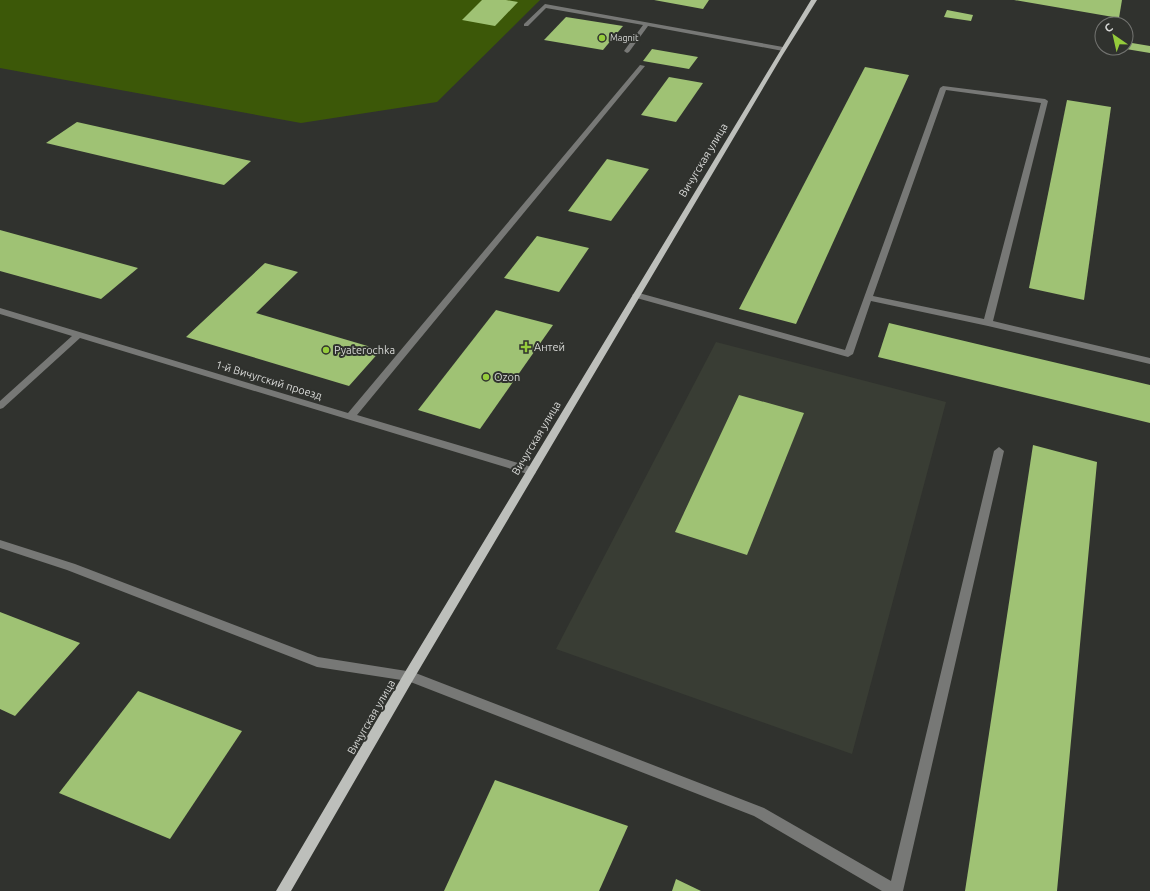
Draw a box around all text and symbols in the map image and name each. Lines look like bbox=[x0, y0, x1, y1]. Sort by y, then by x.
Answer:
north arrow bbox=[1094, 16, 1134, 56]
text: С bbox=[1102, 21, 1115, 35]
marker: Magnit bbox=[597, 33, 607, 43]
place label: Magnit bbox=[610, 33, 639, 43]
street label: Вичугская улица bbox=[676, 121, 730, 199]
place label: Антей bbox=[534, 341, 565, 353]
marker: Антей bbox=[521, 342, 531, 352]
place label: Pyaterochka bbox=[334, 344, 395, 356]
marker: Pyaterochka bbox=[321, 345, 331, 355]
street label: 1-й Вичугский проезд bbox=[214, 358, 324, 402]
place label: Ozon bbox=[494, 371, 520, 383]
marker: Ozon bbox=[481, 372, 491, 382]
street label: Вичугская улица bbox=[509, 399, 563, 477]
street label: Вичугская улица bbox=[345, 678, 397, 756]

